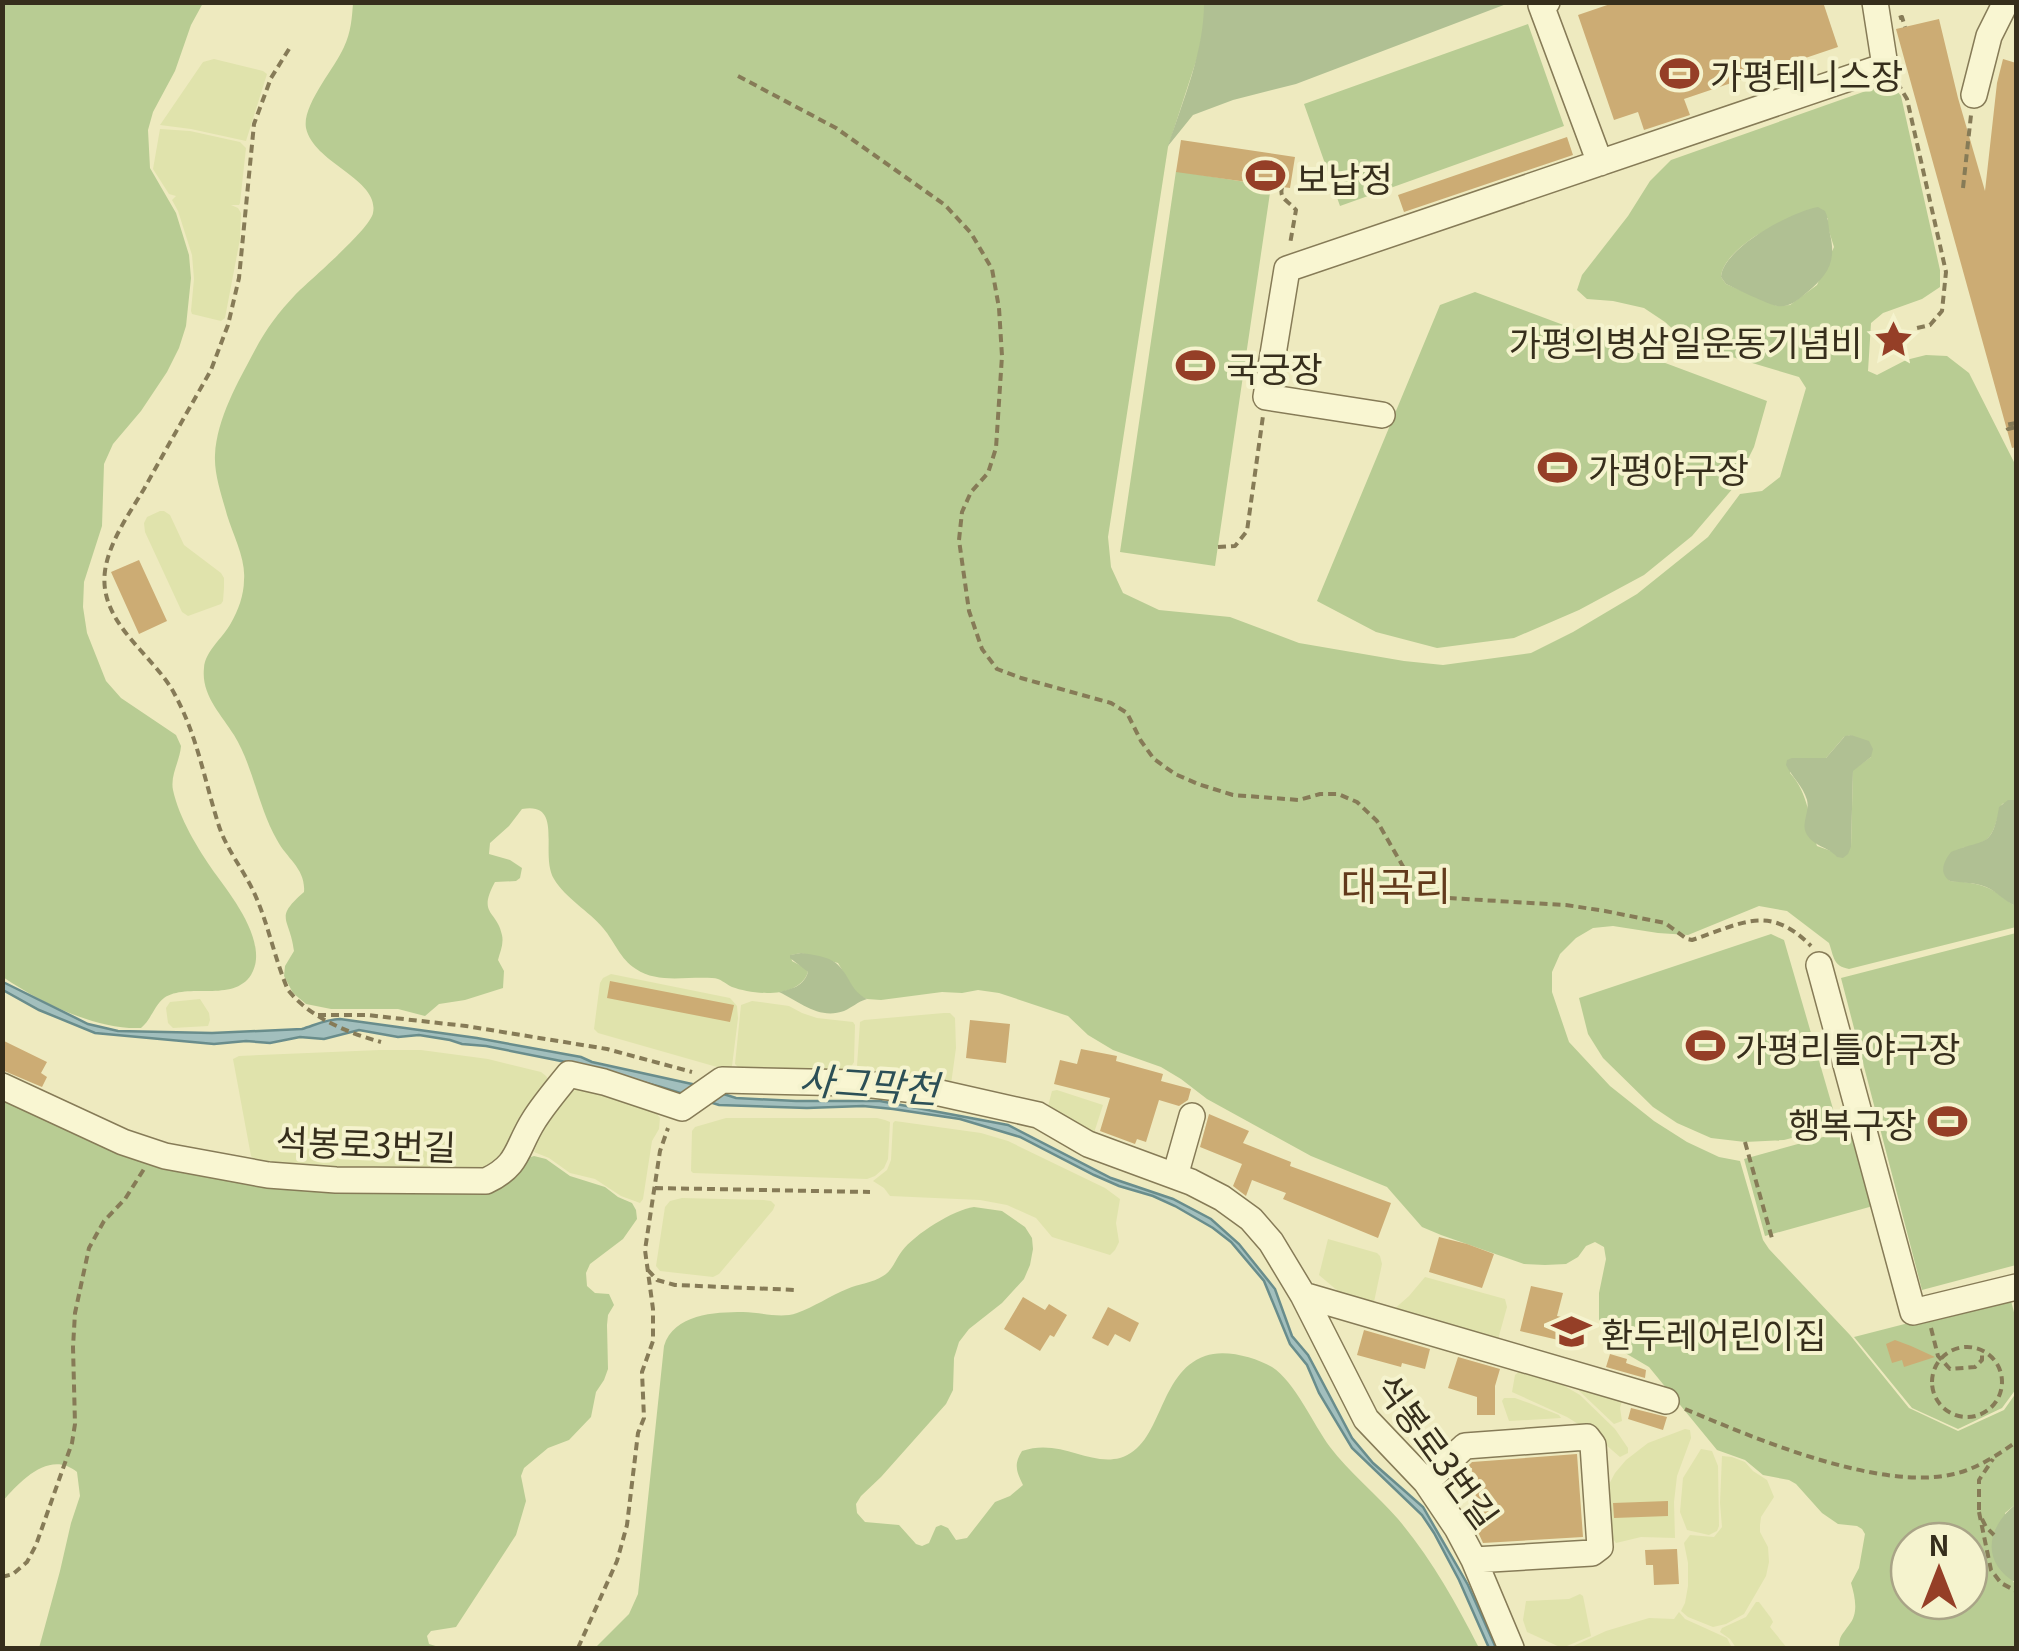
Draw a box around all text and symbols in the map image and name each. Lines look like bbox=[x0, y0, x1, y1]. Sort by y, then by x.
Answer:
place label: 가평테니스장 bbox=[1710, 48, 1903, 99]
sports icon: 가평테니스장 bbox=[1659, 52, 1701, 94]
place label: 보납정 bbox=[1296, 151, 1393, 202]
sports icon: 보납정 bbox=[1245, 155, 1287, 197]
place label: 가평의병삼일운동기념비 bbox=[1509, 315, 1863, 366]
place icon: 가평의병삼일운동기념비 bbox=[1872, 319, 1914, 361]
place label: 국궁장 bbox=[1226, 341, 1323, 392]
sports icon: 국궁장 bbox=[1175, 345, 1217, 387]
place label: 가평야구장 bbox=[1588, 442, 1749, 493]
sports icon: 가평야구장 bbox=[1537, 446, 1579, 488]
district label: 대곡리 bbox=[1341, 855, 1451, 913]
place label: 가평리틀야구장 bbox=[1735, 1021, 1960, 1072]
sports icon: 가평리틀야구장 bbox=[1684, 1025, 1726, 1067]
water label: 사그막천 bbox=[797, 1050, 945, 1115]
place label: 행복구장 bbox=[1788, 1097, 1917, 1148]
sports icon: 행복구장 bbox=[1926, 1101, 1968, 1143]
street label: 석봉로3번길 bbox=[275, 1113, 457, 1171]
place label: 환두레어린이집 bbox=[1601, 1307, 1826, 1358]
school or university icon: 환두레어린이집 bbox=[1550, 1311, 1592, 1353]
street label: 석봉로3번길 bbox=[1365, 1362, 1513, 1538]
north arrow bbox=[1889, 1521, 1989, 1621]
text: N bbox=[1929, 1524, 1949, 1564]

